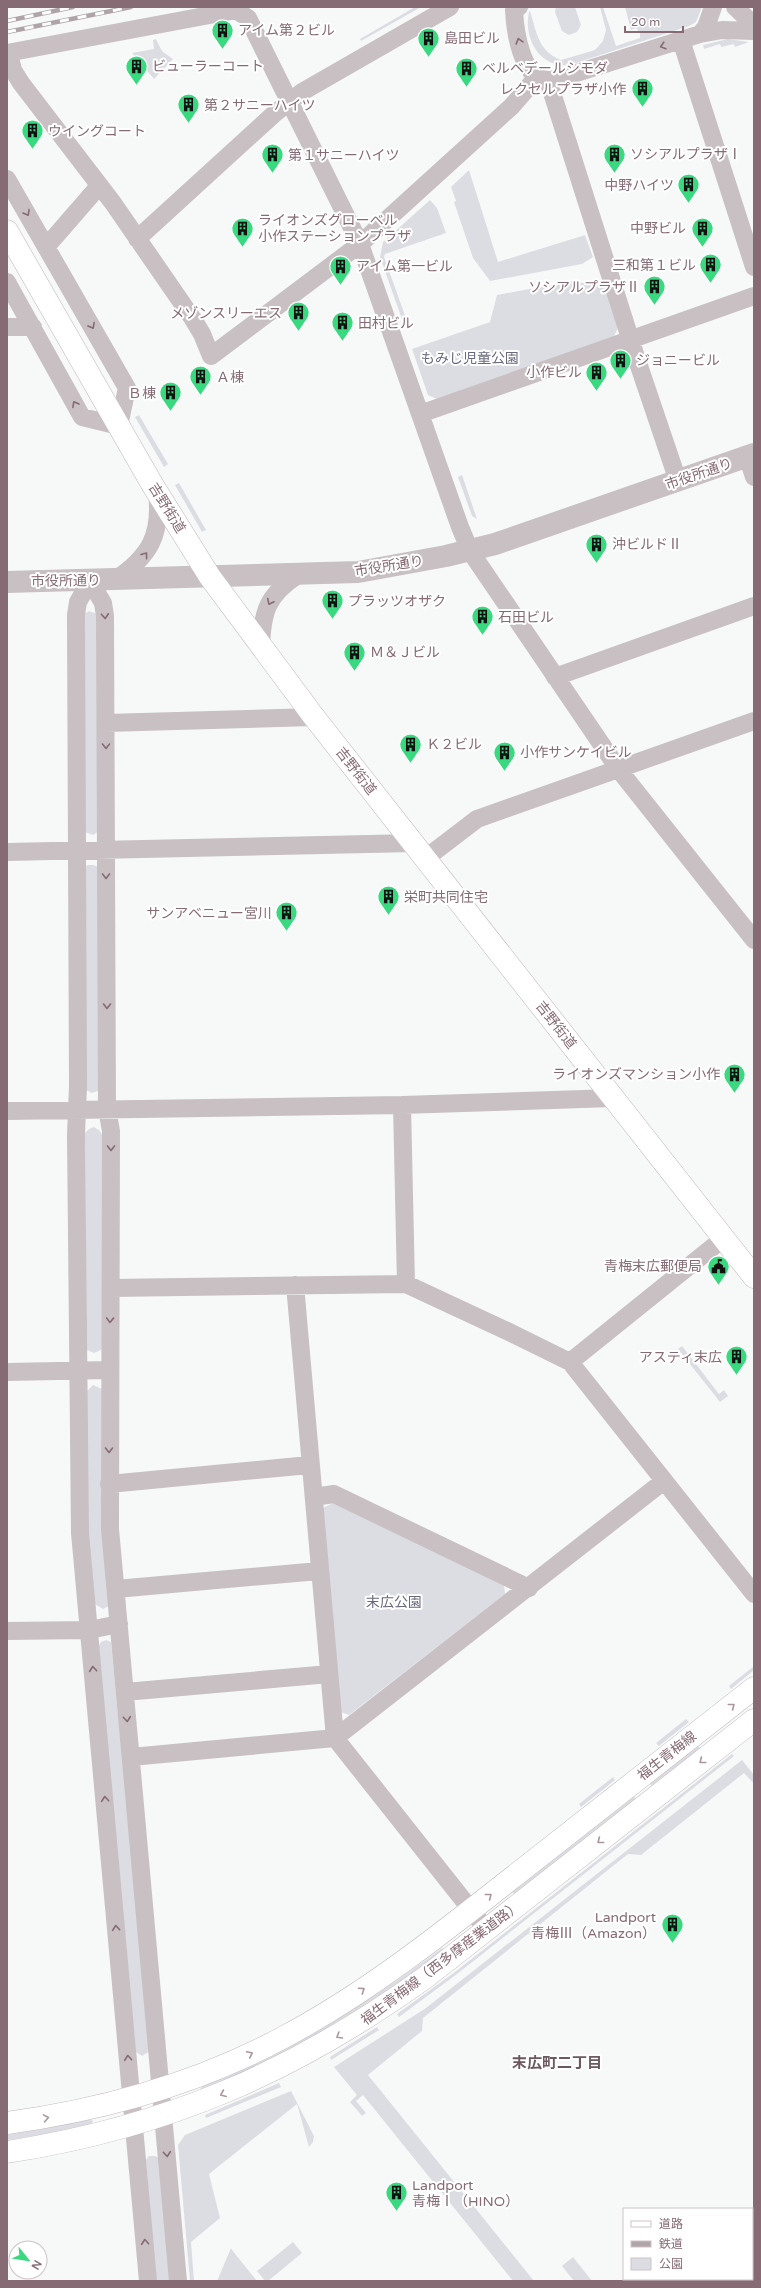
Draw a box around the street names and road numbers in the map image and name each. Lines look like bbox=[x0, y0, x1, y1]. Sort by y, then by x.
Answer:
street label: 市役所通り bbox=[663, 455, 735, 493]
street label: 吉野街道 bbox=[145, 480, 189, 536]
street label: 市役所通り bbox=[353, 552, 425, 580]
street label: 市役所通り bbox=[31, 572, 101, 590]
street label: 吉野街道 bbox=[332, 744, 380, 798]
street label: 吉野街道 bbox=[532, 998, 580, 1052]
street label: 福生青梅線 bbox=[634, 1728, 700, 1784]
street label: 福生青梅線（西多摩産業道路） bbox=[358, 1897, 524, 2029]

